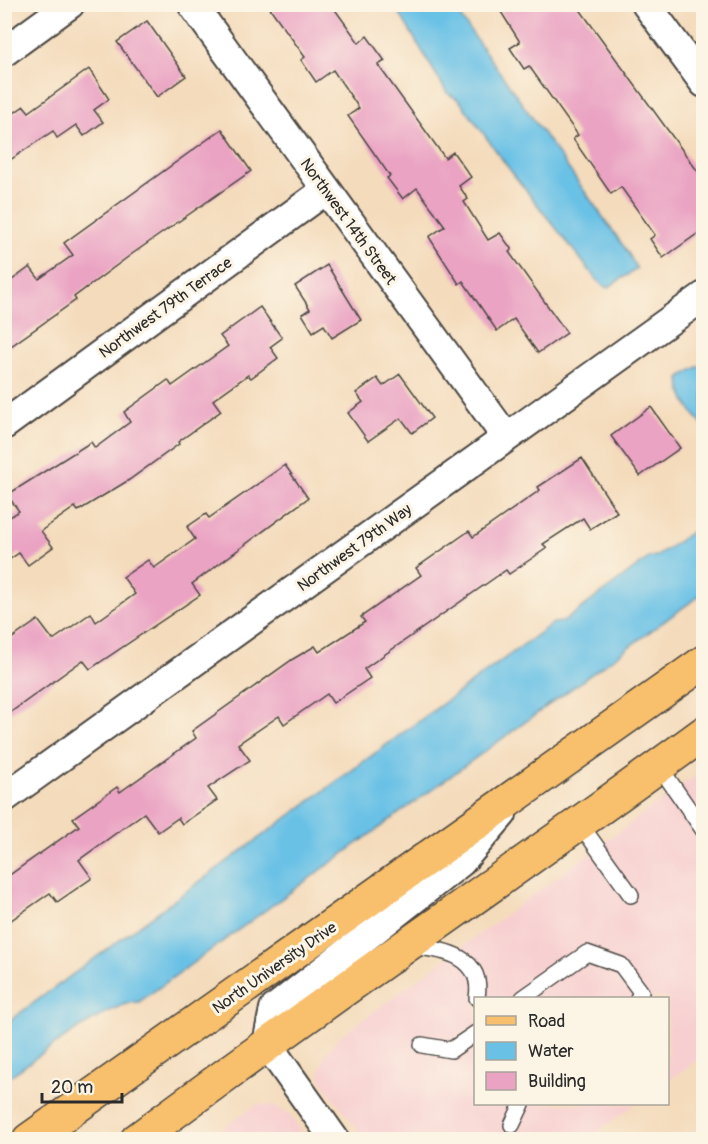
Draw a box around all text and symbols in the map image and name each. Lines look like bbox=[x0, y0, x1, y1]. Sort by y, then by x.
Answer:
street label: Northwest 14th Street bbox=[296, 155, 401, 289]
street label: Northwest 79th Terrace bbox=[95, 253, 236, 363]
street label: Northwest 79th Way bbox=[293, 499, 416, 596]
street label: North University Drive bbox=[209, 917, 341, 1018]
legend bbox=[474, 997, 669, 1105]
text: Road bbox=[528, 1010, 565, 1033]
text: Water bbox=[528, 1040, 574, 1063]
scale bar bbox=[42, 1066, 122, 1104]
text: Building bbox=[528, 1070, 586, 1093]
text: 20 m bbox=[51, 1076, 93, 1099]

